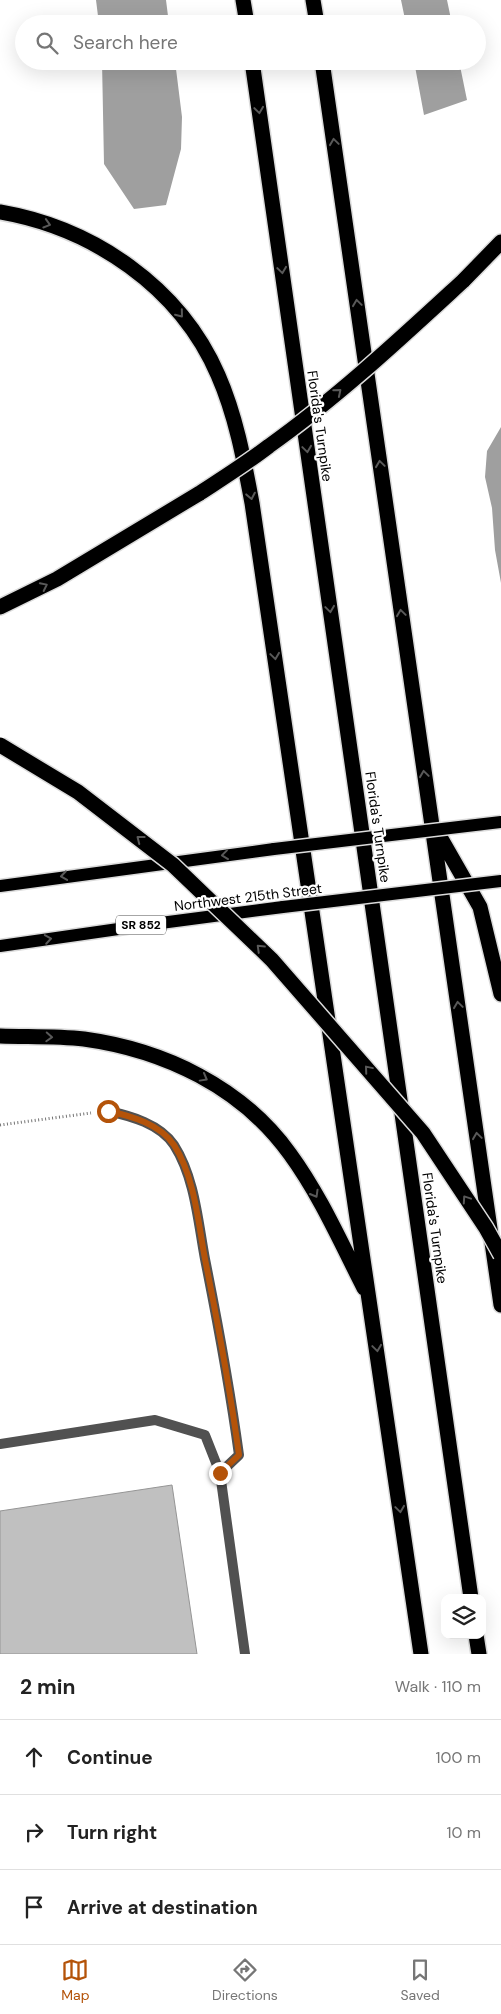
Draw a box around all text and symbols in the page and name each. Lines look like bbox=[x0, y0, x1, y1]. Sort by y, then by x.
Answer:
search box bbox=[15, 15, 486, 70]
icon: search bbox=[33, 29, 61, 57]
text: Search here bbox=[73, 30, 178, 55]
one-way arrow bbox=[253, 106, 264, 114]
one-way arrow bbox=[329, 138, 340, 146]
one-way arrow bbox=[43, 218, 51, 228]
one-way arrow bbox=[276, 266, 286, 275]
one-way arrow bbox=[352, 299, 363, 307]
one-way arrow bbox=[174, 308, 183, 317]
street label: Florida's Turnpike bbox=[303, 369, 337, 483]
one-way arrow bbox=[332, 388, 341, 397]
one-way arrow bbox=[301, 445, 312, 453]
one-way arrow bbox=[375, 460, 386, 468]
one-way arrow bbox=[245, 491, 255, 500]
one-way arrow bbox=[39, 581, 48, 592]
one-way arrow bbox=[324, 606, 335, 614]
one-way arrow bbox=[397, 609, 407, 617]
one-way arrow bbox=[269, 652, 279, 661]
street label: Florida's Turnpike bbox=[361, 770, 395, 884]
one-way arrow bbox=[420, 770, 430, 778]
one-way arrow bbox=[137, 837, 146, 845]
one-way arrow bbox=[221, 849, 229, 860]
one-way arrow bbox=[60, 871, 69, 881]
street label: Northwest 215th Street bbox=[173, 879, 323, 915]
road number: SR 852 bbox=[116, 916, 166, 934]
one-way arrow bbox=[44, 934, 53, 944]
one-way arrow bbox=[257, 945, 266, 954]
one-way arrow bbox=[453, 1001, 464, 1009]
one-way arrow bbox=[45, 1032, 53, 1042]
one-way arrow bbox=[365, 1066, 374, 1075]
one-way arrow bbox=[199, 1072, 208, 1082]
route start bbox=[97, 1100, 120, 1123]
one-way arrow bbox=[472, 1131, 482, 1140]
street label: Florida's Turnpike bbox=[418, 1171, 452, 1285]
one-way arrow bbox=[309, 1188, 319, 1197]
one-way arrow bbox=[463, 1195, 473, 1204]
one-way arrow bbox=[371, 1345, 382, 1353]
route end bbox=[209, 1462, 232, 1485]
one-way arrow bbox=[395, 1505, 405, 1513]
map controls bbox=[441, 1594, 486, 1639]
button: layers bbox=[441, 1594, 486, 1639]
text: 2 min bbox=[20, 1673, 76, 1701]
text: Walk · 110 m bbox=[395, 1676, 481, 1697]
icon: ahead bbox=[20, 1743, 48, 1771]
text: Continue bbox=[67, 1745, 153, 1770]
text: 100 m bbox=[436, 1747, 481, 1768]
icon: right bbox=[20, 1818, 48, 1846]
text: Turn right bbox=[67, 1820, 157, 1845]
text: 10 m bbox=[447, 1822, 481, 1843]
icon: arrive bbox=[20, 1893, 48, 1921]
text: Arrive at destination bbox=[67, 1895, 258, 1920]
tab: Map bbox=[61, 1956, 89, 2004]
tab: Directions bbox=[212, 1956, 278, 2004]
tab: Saved bbox=[400, 1956, 440, 2004]

